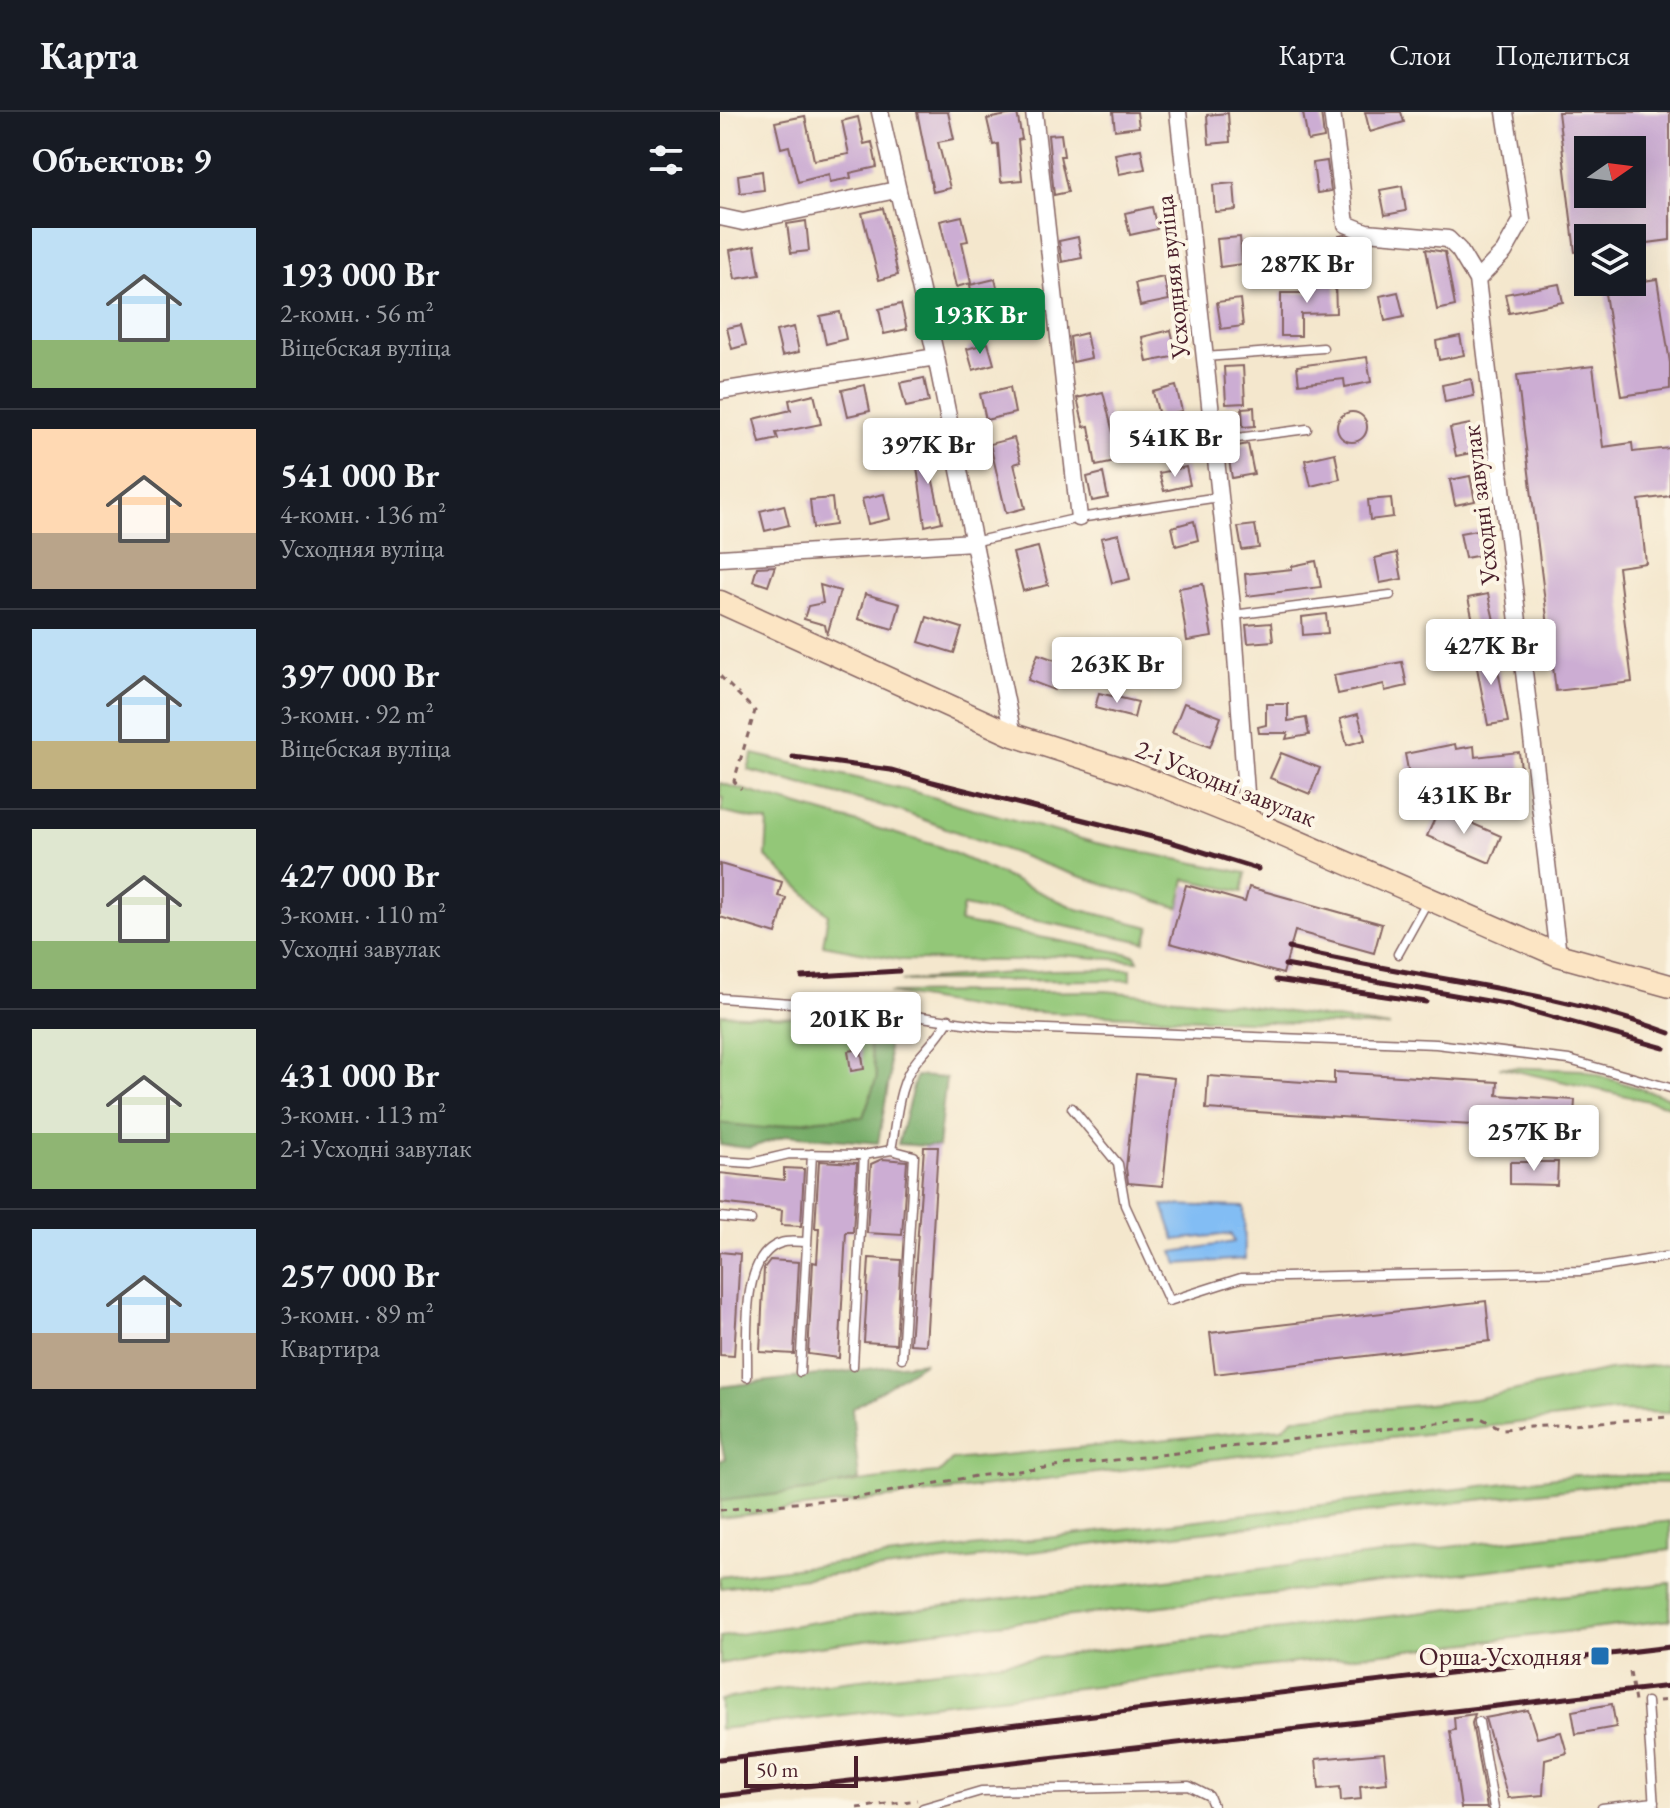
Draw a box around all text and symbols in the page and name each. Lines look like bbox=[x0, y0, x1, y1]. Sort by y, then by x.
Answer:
text: Карта bbox=[40, 31, 138, 80]
text: Карта bbox=[1278, 37, 1345, 73]
text: Слои bbox=[1389, 37, 1451, 73]
text: Поделиться bbox=[1495, 37, 1630, 73]
north arrow bbox=[1574, 136, 1646, 208]
map controls bbox=[1574, 136, 1646, 296]
text: Объектов: 9 bbox=[32, 138, 211, 182]
icon: filters bbox=[644, 138, 688, 182]
street label: Усходняя вуліца bbox=[1146, 193, 1198, 362]
button: layers bbox=[1574, 224, 1646, 296]
pin: 287K Br bbox=[1233, 237, 1381, 305]
text: 287K Br bbox=[1260, 246, 1354, 280]
text: 193 000 Br bbox=[280, 252, 439, 296]
icon: home bbox=[96, 260, 192, 356]
pin: 193K Br bbox=[906, 288, 1054, 356]
text: 2-комн. · 56 m² bbox=[280, 296, 434, 330]
text: 193K Br bbox=[933, 297, 1027, 331]
text: Віцебская вуліца bbox=[280, 330, 451, 364]
pin: 541K Br bbox=[1101, 411, 1249, 479]
pin: 397K Br bbox=[854, 418, 1002, 486]
text: 541K Br bbox=[1128, 420, 1222, 454]
street label: Усходні завулак bbox=[1453, 423, 1507, 588]
text: 397K Br bbox=[881, 427, 975, 461]
text: 541 000 Br bbox=[280, 453, 439, 497]
icon: home bbox=[96, 461, 192, 557]
text: 4-комн. · 136 m² bbox=[280, 497, 446, 531]
text: Усходняя вуліца bbox=[280, 531, 444, 565]
pin: 427K Br bbox=[1417, 619, 1565, 687]
text: 427K Br bbox=[1444, 628, 1538, 662]
pin: 263K Br bbox=[1043, 637, 1191, 705]
text: 263K Br bbox=[1070, 646, 1164, 680]
text: 397 000 Br bbox=[280, 653, 439, 697]
icon: home bbox=[96, 661, 192, 757]
text: 3-комн. · 92 m² bbox=[280, 697, 434, 731]
text: Віцебская вуліца bbox=[280, 731, 451, 765]
street label: 2-і Усходні завулак bbox=[1131, 731, 1322, 835]
pin: 431K Br bbox=[1390, 768, 1538, 836]
text: 431K Br bbox=[1417, 777, 1511, 811]
text: 427 000 Br bbox=[280, 853, 439, 897]
icon: home bbox=[96, 861, 192, 957]
text: 3-комн. · 110 m² bbox=[280, 897, 446, 931]
text: Усходні завулак bbox=[280, 931, 441, 965]
pin: 201K Br bbox=[782, 992, 930, 1060]
text: 201K Br bbox=[809, 1001, 903, 1035]
text: 431 000 Br bbox=[280, 1053, 439, 1097]
icon: home bbox=[96, 1061, 192, 1157]
text: 3-комн. · 113 m² bbox=[280, 1097, 446, 1131]
pin: 257K Br bbox=[1460, 1105, 1608, 1173]
text: 257K Br bbox=[1487, 1114, 1581, 1148]
text: 2-і Усходні завулак bbox=[280, 1131, 472, 1165]
text: 257 000 Br bbox=[280, 1253, 439, 1297]
icon: home bbox=[96, 1261, 192, 1357]
text: 3-комн. · 89 m² bbox=[280, 1297, 434, 1331]
text: Квартира bbox=[280, 1331, 380, 1365]
place label: Орша-Усходняя bbox=[1419, 1639, 1582, 1673]
marker: Орша-Усходняя bbox=[1589, 1645, 1611, 1667]
scale bar bbox=[744, 1752, 858, 1788]
text: 50 m bbox=[756, 1755, 799, 1784]

